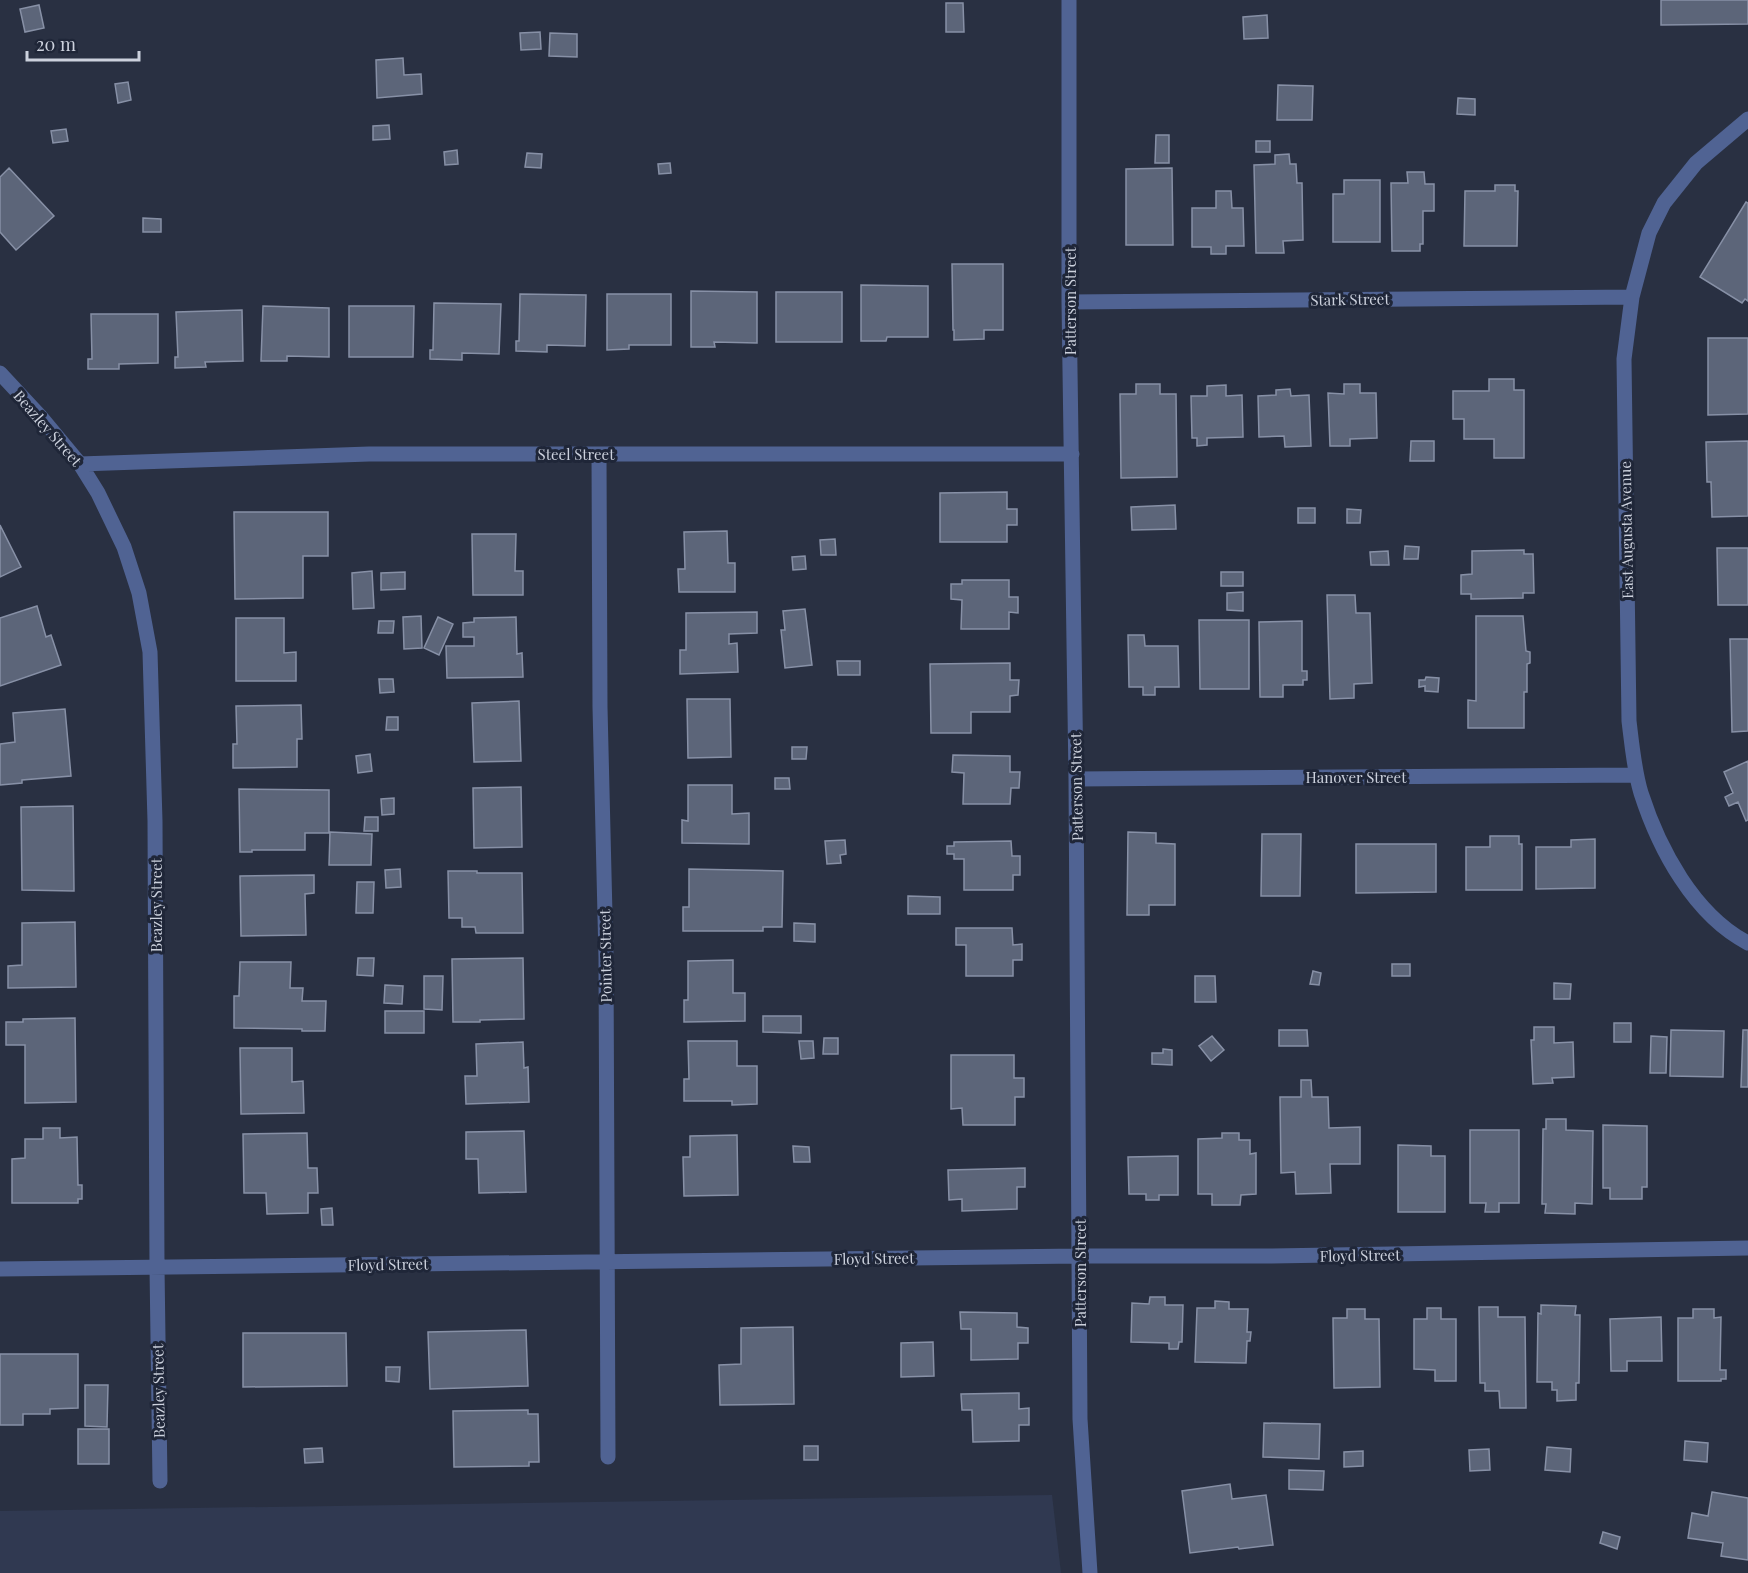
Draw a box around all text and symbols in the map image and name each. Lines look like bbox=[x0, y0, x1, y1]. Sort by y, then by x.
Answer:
scale bar bbox=[27, 24, 140, 62]
text: 20 m bbox=[36, 32, 76, 56]
street label: Patterson Street bbox=[1060, 246, 1080, 355]
street label: Stark Street bbox=[1310, 288, 1391, 310]
street label: Beazley Street bbox=[10, 386, 87, 471]
street label: Steel Street bbox=[538, 444, 615, 464]
street label: East Augusta Avenue bbox=[1615, 461, 1637, 599]
street label: Patterson Street bbox=[1065, 732, 1087, 841]
street label: Hanover Street bbox=[1306, 767, 1407, 787]
street label: Beazley Street bbox=[146, 857, 166, 952]
street label: Pointer Street bbox=[594, 908, 616, 1003]
street label: Patterson Street bbox=[1070, 1218, 1090, 1327]
street label: Floyd Street bbox=[1319, 1244, 1401, 1266]
street label: Floyd Street bbox=[833, 1247, 915, 1269]
street label: Floyd Street bbox=[347, 1253, 429, 1275]
street label: Beazley Street bbox=[147, 1343, 169, 1438]

